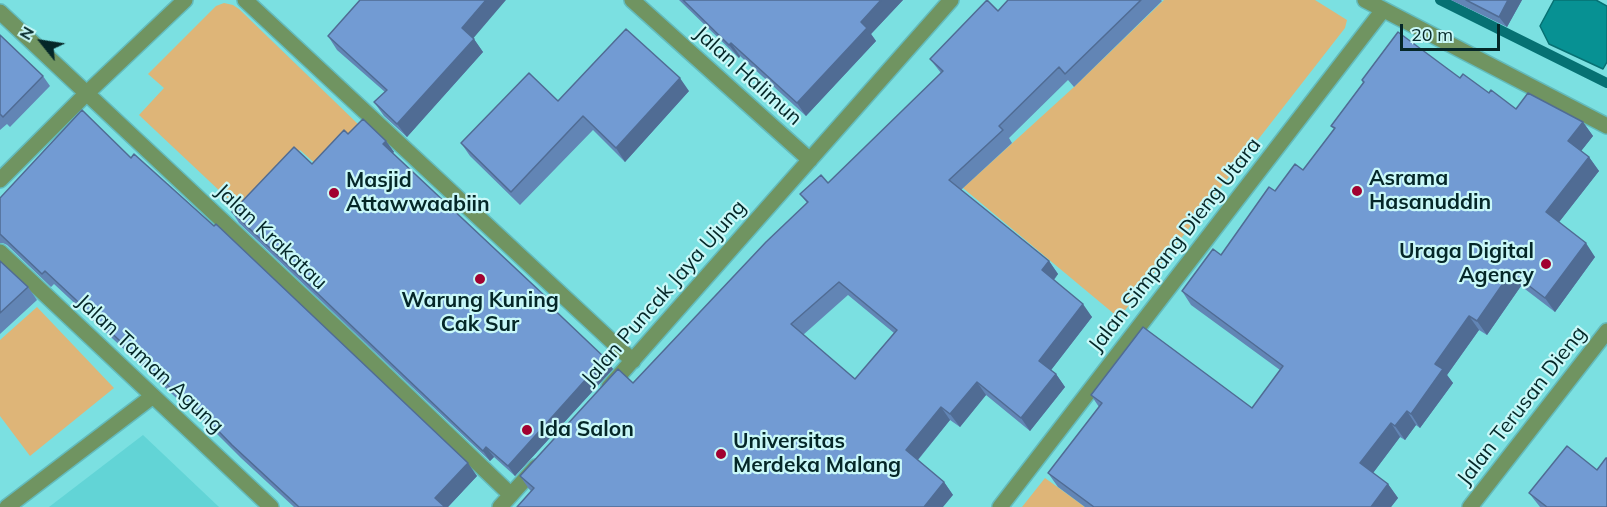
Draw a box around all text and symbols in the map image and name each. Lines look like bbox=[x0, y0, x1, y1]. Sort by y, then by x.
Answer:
north arrow bbox=[12, 12, 72, 72]
scale bar bbox=[1403, 12, 1504, 50]
street label: Jalan Halimun bbox=[689, 21, 807, 131]
text: N bbox=[15, 23, 38, 43]
text: 20 m bbox=[1411, 23, 1453, 46]
street label: Jalan Simpang Dieng Utara bbox=[1083, 133, 1267, 357]
place label: Asrama Hasanuddin bbox=[1369, 166, 1491, 216]
place label: Masjid Attawwaabiin bbox=[346, 168, 490, 218]
street label: Jalan Krakatau bbox=[210, 179, 332, 295]
marker: Asrama Hasanuddin bbox=[1350, 184, 1364, 198]
marker: Masjid Attawwaabiin bbox=[327, 186, 341, 200]
street label: Jalan Puncak Jaya Ujung bbox=[576, 195, 752, 391]
place label: Uraga Digital Agency bbox=[1399, 239, 1534, 289]
marker: Uraga Digital Agency bbox=[1539, 257, 1553, 271]
marker: Warung Kuning Cak Sur bbox=[473, 272, 487, 286]
place label: Warung Kuning Cak Sur bbox=[401, 288, 559, 338]
street label: Jalan Taman Agung bbox=[71, 289, 229, 439]
street label: Jalan Terusan Dieng bbox=[1452, 321, 1592, 491]
place label: Ida Salon bbox=[539, 417, 634, 443]
marker: Ida Salon bbox=[520, 423, 534, 437]
place label: Universitas Merdeka Malang bbox=[733, 429, 901, 479]
marker: Universitas Merdeka Malang bbox=[714, 447, 728, 461]

